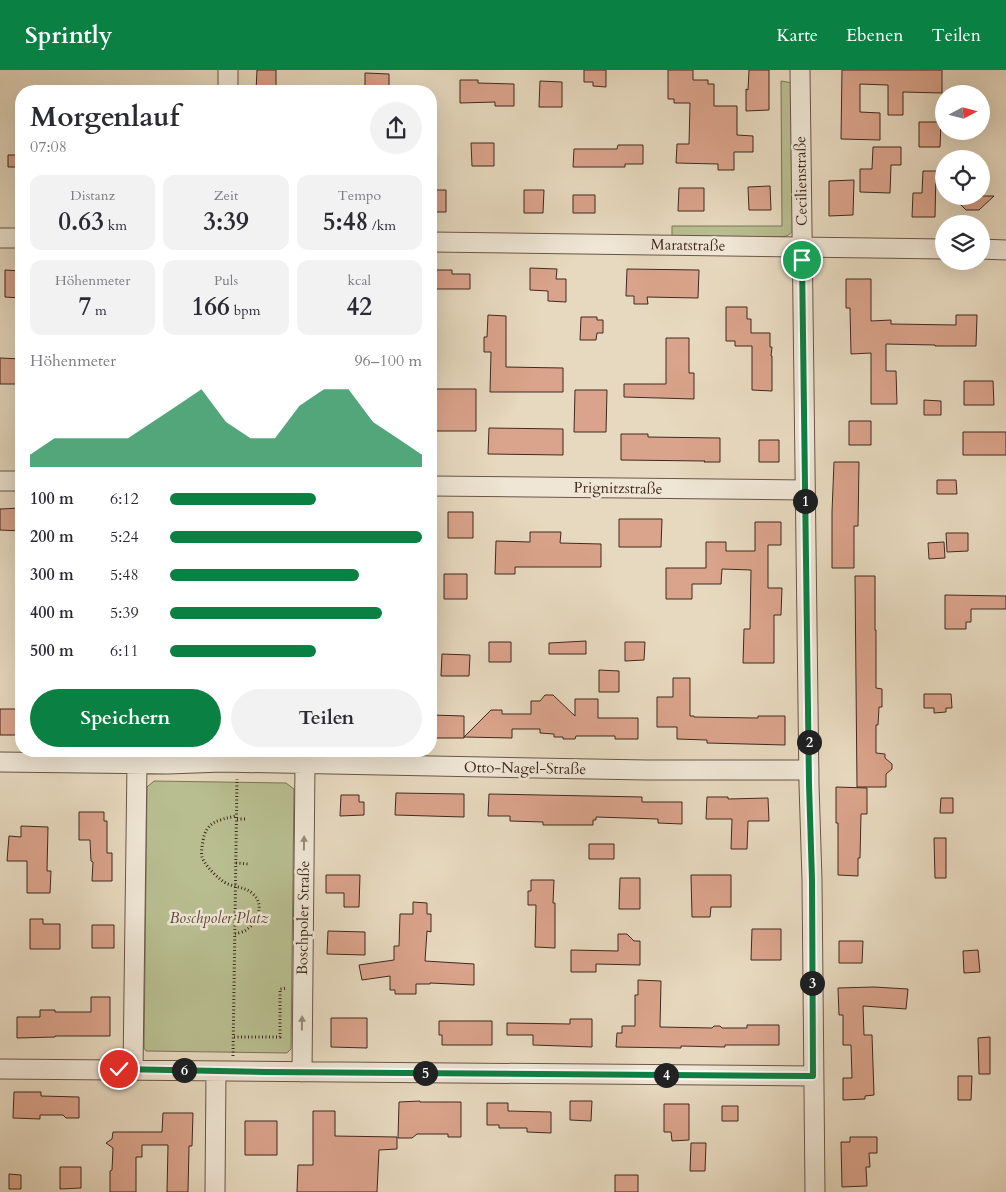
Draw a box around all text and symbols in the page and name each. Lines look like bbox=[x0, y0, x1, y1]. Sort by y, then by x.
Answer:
text: Sprintly bbox=[25, 19, 112, 52]
text: Karte bbox=[776, 23, 818, 48]
text: Ebenen bbox=[846, 23, 904, 48]
text: Teilen bbox=[932, 23, 981, 48]
north arrow bbox=[935, 85, 990, 140]
map controls bbox=[935, 85, 990, 270]
text: Morgenlauf bbox=[30, 98, 179, 136]
button: share bbox=[370, 102, 422, 154]
text: 07:08 bbox=[30, 136, 67, 158]
street label: Cecilienstraße bbox=[790, 136, 812, 226]
button: locate bbox=[935, 150, 990, 205]
text: Distanz bbox=[70, 186, 115, 205]
text: Zeit bbox=[214, 186, 238, 205]
text: Tempo bbox=[338, 186, 381, 205]
text: 0.63 bbox=[58, 205, 104, 239]
text: 3:39 bbox=[203, 205, 249, 239]
text: 5:48 bbox=[323, 205, 368, 239]
button: layers bbox=[935, 215, 990, 270]
text: km bbox=[104, 216, 127, 235]
text: /km bbox=[368, 216, 396, 235]
street label: Maratstraße bbox=[650, 234, 726, 256]
pin bbox=[781, 239, 823, 281]
icon: arrive bbox=[788, 246, 816, 274]
text: Höhenmeter bbox=[55, 271, 130, 290]
text: Puls bbox=[214, 271, 238, 290]
text: kcal bbox=[348, 271, 371, 290]
text: 7 bbox=[78, 290, 91, 324]
text: 166 bbox=[191, 290, 230, 324]
text: 42 bbox=[347, 290, 372, 324]
text: m bbox=[91, 301, 107, 320]
text: bpm bbox=[230, 301, 260, 320]
text: Höhenmeter bbox=[30, 350, 116, 372]
text: 96–100 m bbox=[354, 350, 422, 372]
street label: Prignitzstraße bbox=[574, 477, 663, 499]
text: 100 m bbox=[30, 488, 74, 510]
text: 6:12 bbox=[110, 488, 139, 510]
pin: 1 bbox=[792, 488, 818, 514]
text: 1 bbox=[802, 492, 809, 511]
text: 200 m bbox=[30, 526, 74, 548]
text: 5:24 bbox=[110, 526, 139, 548]
text: 300 m bbox=[30, 564, 74, 586]
text: 5:48 bbox=[110, 564, 139, 586]
text: 400 m bbox=[30, 602, 74, 624]
text: 5:39 bbox=[110, 602, 139, 624]
text: 500 m bbox=[30, 640, 74, 662]
text: 6:11 bbox=[110, 640, 139, 662]
button: Speichern bbox=[30, 689, 221, 747]
button: Teilen bbox=[231, 689, 422, 747]
pin: 2 bbox=[796, 730, 822, 754]
text: 2 bbox=[806, 733, 813, 752]
street label: Otto-Nagel-Straße bbox=[464, 757, 586, 779]
one-way arrow bbox=[300, 835, 308, 851]
street label: Boschpoler Straße bbox=[292, 860, 314, 975]
park label: Boschpoler Platz bbox=[169, 908, 269, 928]
pin: 3 bbox=[800, 970, 824, 996]
text: 3 bbox=[809, 974, 816, 993]
one-way arrow bbox=[298, 1015, 306, 1031]
pin bbox=[98, 1048, 140, 1090]
icon: check bbox=[105, 1055, 133, 1083]
pin: 6 bbox=[172, 1058, 196, 1082]
pin: 5 bbox=[412, 1060, 438, 1086]
text: 6 bbox=[181, 1061, 188, 1080]
pin: 4 bbox=[654, 1062, 678, 1088]
text: 5 bbox=[422, 1064, 429, 1083]
text: 4 bbox=[663, 1066, 670, 1085]

